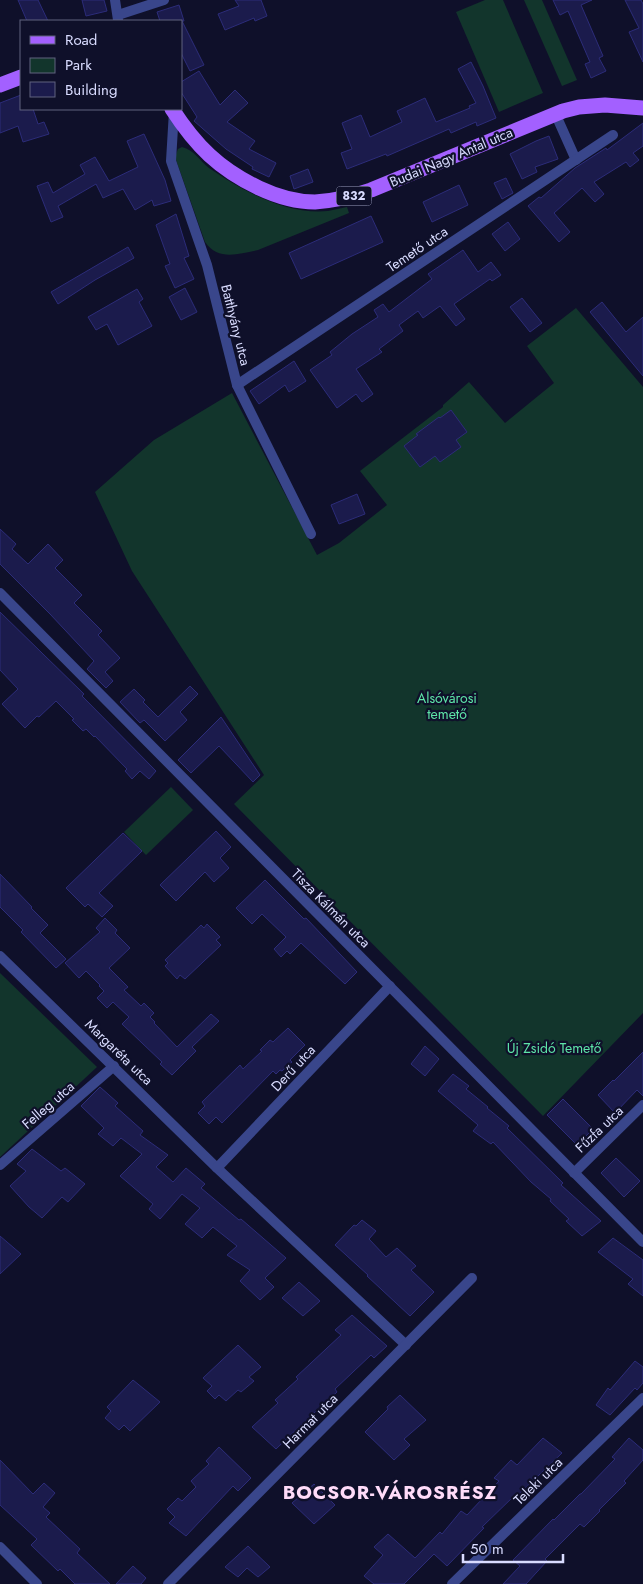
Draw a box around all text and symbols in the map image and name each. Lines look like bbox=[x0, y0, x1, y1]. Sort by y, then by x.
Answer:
legend bbox=[20, 20, 182, 110]
text: Road bbox=[65, 29, 97, 51]
text: Park bbox=[65, 54, 92, 76]
text: Building bbox=[65, 79, 117, 101]
street label: Budai Nagy Antal utca bbox=[386, 122, 516, 192]
road number: 832 bbox=[336, 187, 372, 206]
street label: Temető utca bbox=[382, 221, 452, 277]
street label: Batthyány utca bbox=[216, 282, 256, 368]
park label: Alsóvárosi temető bbox=[417, 688, 477, 724]
street label: Tisza Kálmán utca bbox=[287, 864, 375, 952]
street label: Margaréta utca bbox=[81, 1014, 157, 1090]
park label: Új Zsidó Temető bbox=[507, 1038, 602, 1058]
street label: Derű utca bbox=[266, 1040, 320, 1096]
street label: Felleg utca bbox=[17, 1077, 79, 1133]
street label: Fűzfa utca bbox=[571, 1101, 627, 1157]
street label: Harmat utca bbox=[278, 1389, 342, 1453]
street label: Teleki utca bbox=[509, 1453, 567, 1509]
district label: BOCSOR-VÁROSRÉSZ bbox=[283, 1479, 497, 1506]
scale bar bbox=[463, 1532, 563, 1564]
text: 50 m bbox=[470, 1538, 504, 1560]

